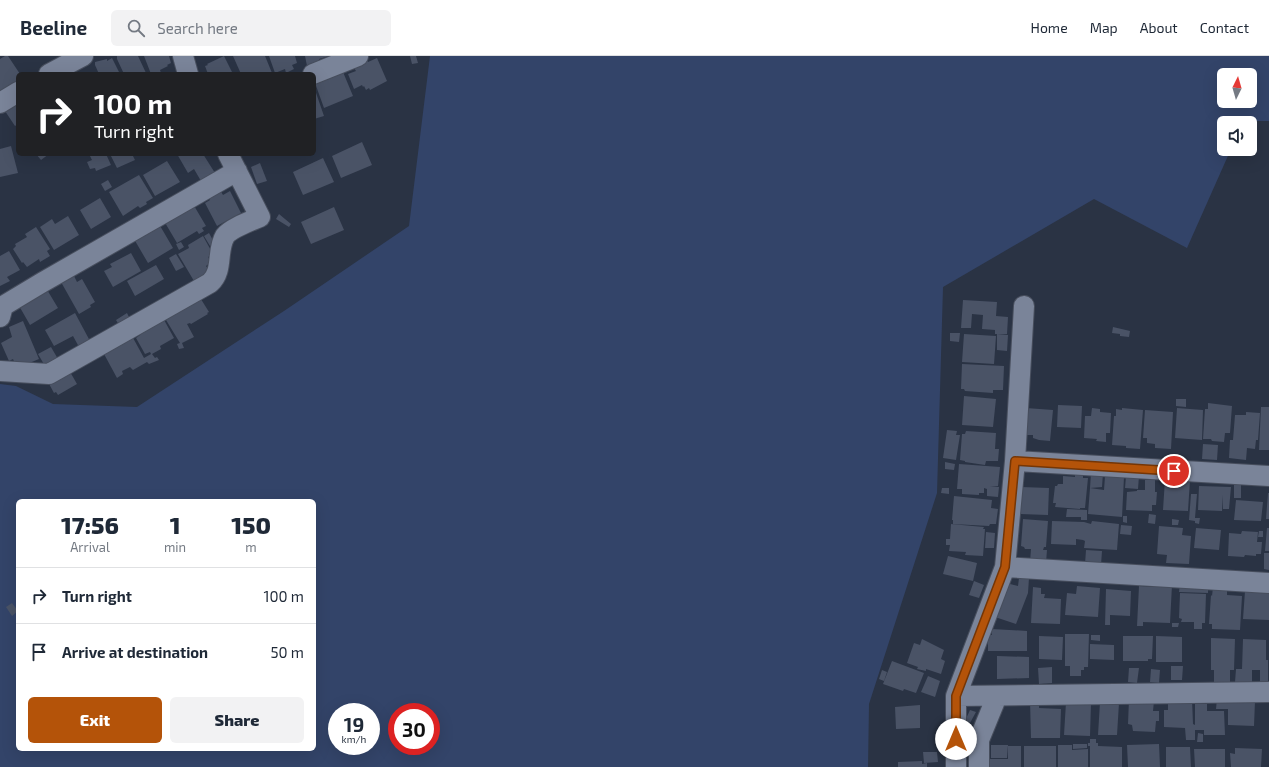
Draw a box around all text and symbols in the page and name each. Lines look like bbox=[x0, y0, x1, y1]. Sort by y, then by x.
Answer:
search box bbox=[111, 10, 391, 46]
text: Beeline bbox=[20, 16, 87, 39]
icon: search bbox=[125, 17, 147, 39]
text: Search here bbox=[157, 19, 238, 37]
text: Home bbox=[1031, 19, 1068, 36]
text: Map bbox=[1090, 19, 1118, 36]
text: About bbox=[1140, 19, 1178, 36]
text: Contact bbox=[1200, 19, 1249, 36]
north arrow bbox=[1217, 68, 1257, 108]
map controls bbox=[1217, 68, 1257, 156]
text: 100 m bbox=[94, 86, 172, 120]
icon: right bbox=[28, 88, 80, 140]
button: sound bbox=[1217, 116, 1257, 156]
text: Turn right bbox=[94, 120, 174, 142]
pin bbox=[1157, 454, 1191, 488]
icon: arrive bbox=[1163, 460, 1185, 482]
text: 17:56 bbox=[61, 510, 119, 539]
text: 1 bbox=[170, 510, 180, 539]
text: 150 bbox=[231, 510, 271, 539]
text: Arrival bbox=[70, 539, 110, 555]
text: min bbox=[164, 539, 186, 555]
text: m bbox=[245, 539, 257, 555]
icon: right bbox=[28, 585, 50, 607]
text: Turn right bbox=[62, 587, 132, 605]
text: 100 m bbox=[263, 587, 304, 605]
icon: arrive bbox=[28, 641, 50, 663]
text: Arrive at destination bbox=[62, 643, 208, 661]
text: 50 m bbox=[270, 643, 304, 661]
button: Exit bbox=[28, 697, 162, 743]
button: Share bbox=[170, 697, 304, 743]
speed limit sign: 30 bbox=[388, 703, 440, 755]
text: 19 bbox=[344, 712, 364, 736]
position arrow bbox=[935, 718, 977, 760]
text: km/h bbox=[342, 733, 366, 745]

